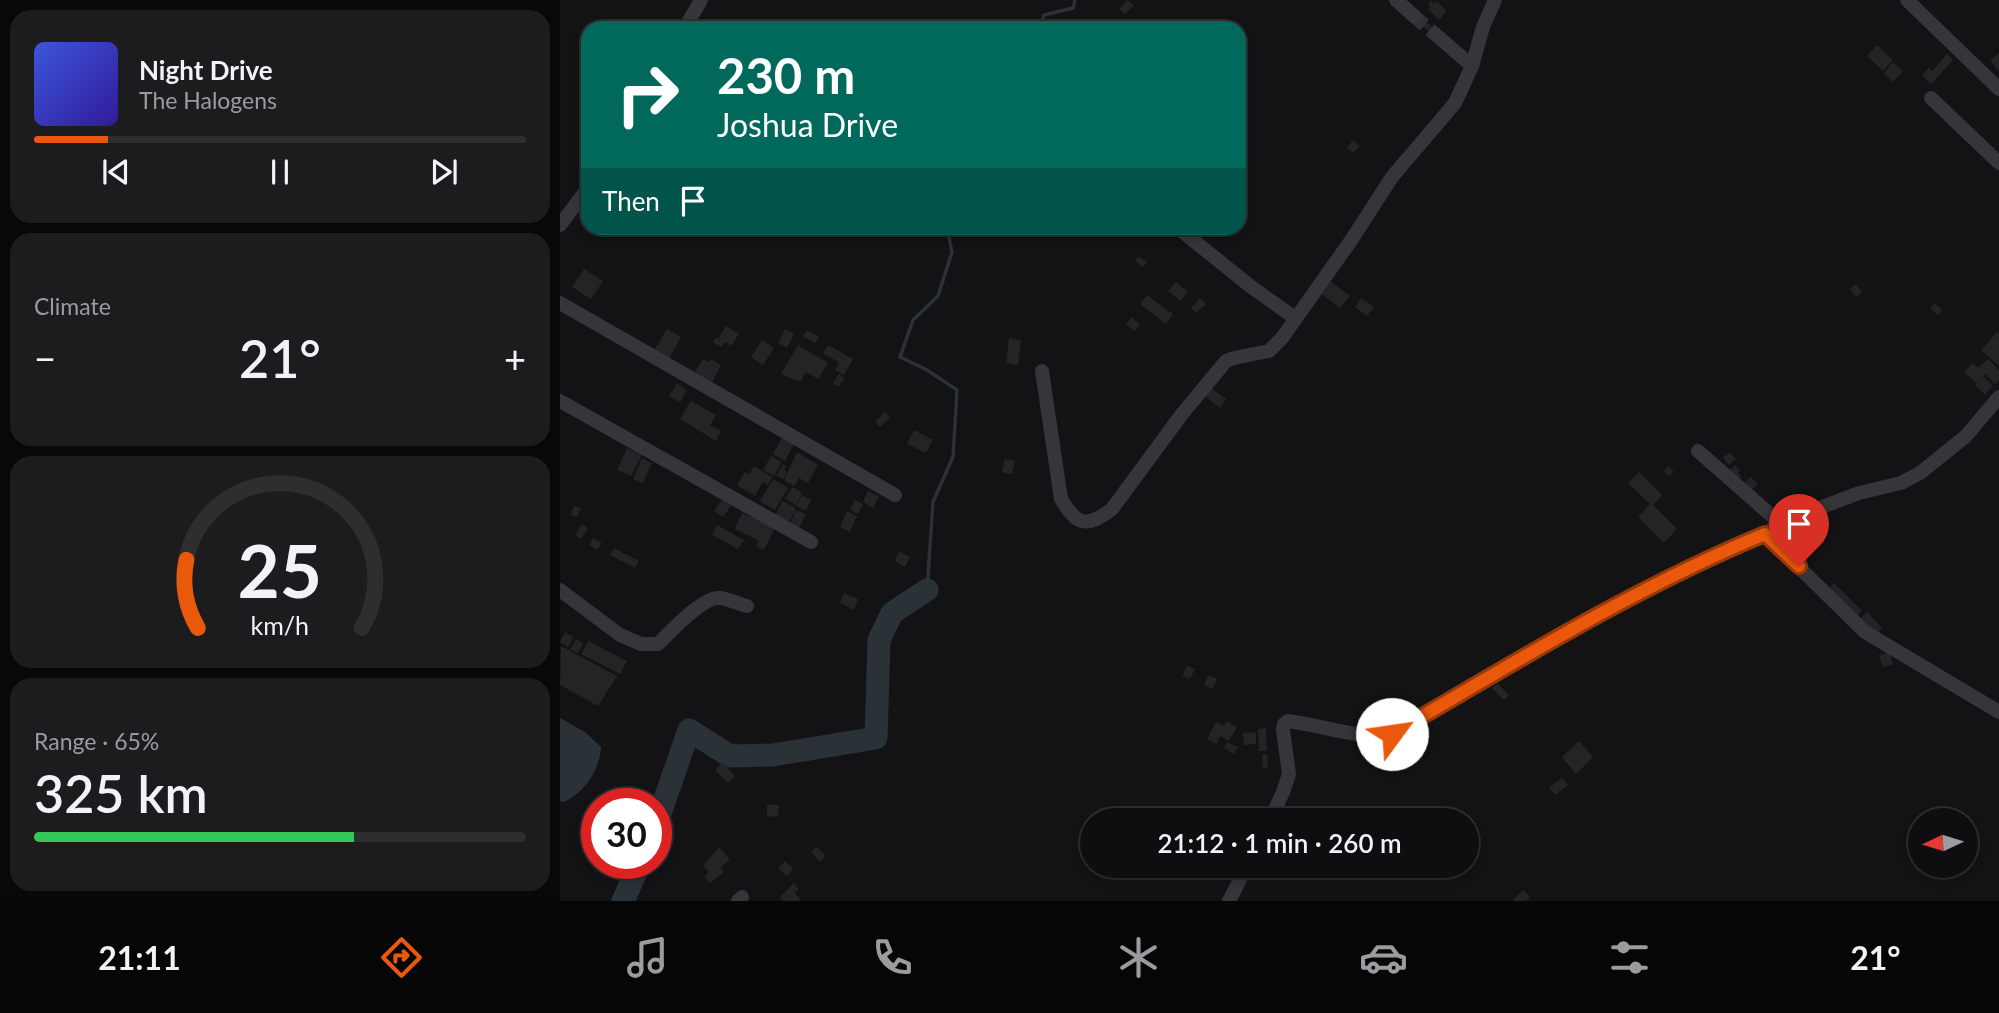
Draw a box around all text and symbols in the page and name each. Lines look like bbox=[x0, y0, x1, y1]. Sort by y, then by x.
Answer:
text: 230 m bbox=[717, 46, 855, 104]
icon: right bbox=[602, 49, 693, 140]
text: Night Drive bbox=[139, 54, 273, 86]
text: The Halogens bbox=[139, 86, 277, 114]
text: Joshua Drive bbox=[717, 105, 898, 144]
icon: previous bbox=[97, 153, 135, 191]
icon: pause bbox=[261, 153, 299, 191]
icon: next bbox=[425, 153, 463, 191]
icon: arrive bbox=[674, 182, 712, 220]
text: Then bbox=[602, 185, 660, 217]
text: Climate bbox=[34, 292, 111, 320]
text: 21° bbox=[239, 327, 321, 389]
text: − bbox=[34, 335, 56, 381]
text: + bbox=[504, 335, 526, 381]
pin bbox=[1769, 494, 1829, 566]
icon: arrive bbox=[1780, 505, 1818, 543]
text: 25 bbox=[238, 526, 322, 614]
text: km/h bbox=[251, 610, 309, 640]
position arrow bbox=[1355, 697, 1429, 771]
text: Range · 65% bbox=[34, 727, 159, 755]
text: 325 km bbox=[34, 762, 208, 824]
speed limit sign: 30 bbox=[581, 788, 672, 879]
north arrow bbox=[1908, 808, 1978, 878]
map controls bbox=[1908, 808, 1978, 878]
text: 21:12 · 1 min · 260 m bbox=[1157, 827, 1402, 859]
icon: directions bbox=[377, 933, 426, 982]
icon: music bbox=[623, 933, 672, 982]
icon: phone bbox=[868, 933, 917, 982]
icon: climate bbox=[1114, 933, 1163, 982]
icon: car bbox=[1359, 933, 1408, 982]
icon: filters bbox=[1605, 933, 1654, 982]
text: 21:11 bbox=[98, 938, 181, 977]
text: 21° bbox=[1850, 938, 1901, 977]

